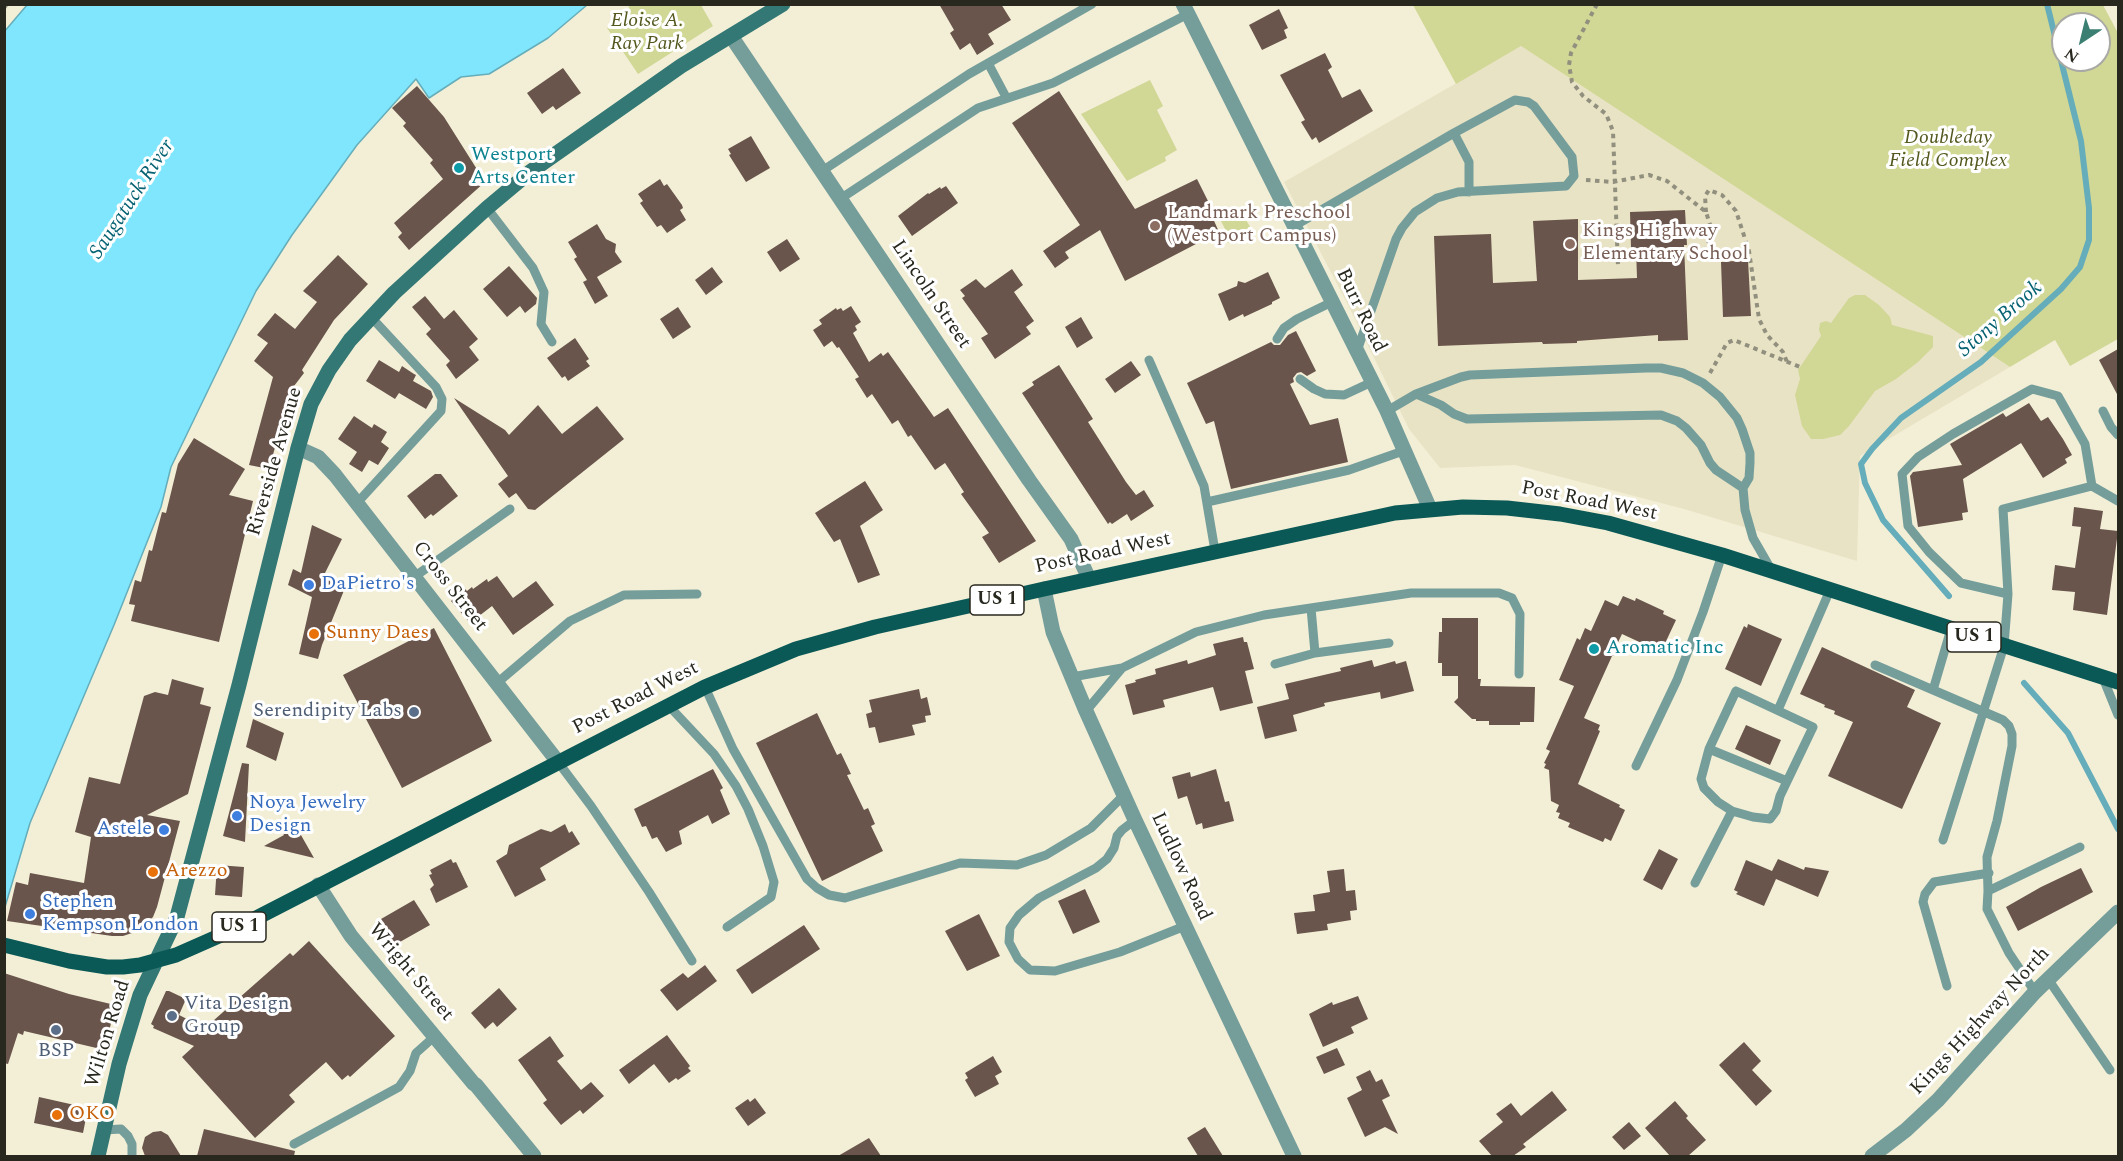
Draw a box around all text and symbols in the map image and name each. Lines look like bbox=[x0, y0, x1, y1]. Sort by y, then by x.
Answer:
park label: Eloise A. Ray Park bbox=[610, 10, 684, 57]
north arrow bbox=[2051, 12, 2111, 72]
text: N bbox=[2060, 42, 2084, 69]
park label: Doubleday Field Complex bbox=[1889, 127, 2007, 174]
water label: Saugatuck River bbox=[85, 136, 181, 264]
place label: Westport Arts Center bbox=[471, 144, 575, 191]
marker: Westport Arts Center bbox=[452, 161, 466, 175]
place label: Landmark Preschool (Westport Campus) bbox=[1167, 202, 1351, 249]
marker: Landmark Preschool (Westport Campus) bbox=[1148, 219, 1162, 233]
place label: Kings Highway Elementary School bbox=[1582, 220, 1748, 267]
street label: Lincoln Street bbox=[885, 236, 975, 354]
marker: Kings Highway Elementary School bbox=[1563, 237, 1577, 251]
street label: Burr Road bbox=[1329, 265, 1391, 357]
water label: Stony Brook bbox=[1954, 277, 2048, 363]
street label: Riverside Avenue bbox=[243, 385, 309, 539]
street label: Post Road West bbox=[1519, 477, 1659, 527]
street label: Post Road West bbox=[1033, 528, 1173, 580]
street label: Cross Street bbox=[406, 537, 492, 637]
place label: DaPietro's bbox=[321, 573, 415, 597]
marker: DaPietro's bbox=[302, 578, 316, 592]
road number: US 1 bbox=[970, 585, 1024, 615]
place label: Sunny Daes bbox=[326, 622, 429, 646]
road number: US 1 bbox=[1947, 622, 2001, 652]
marker: Sunny Daes bbox=[307, 627, 321, 641]
place label: Aromatic Inc bbox=[1606, 637, 1724, 661]
marker: Aromatic Inc bbox=[1587, 642, 1601, 656]
street label: Post Road West bbox=[569, 657, 703, 741]
place label: Serendipity Labs bbox=[253, 700, 402, 724]
marker: Serendipity Labs bbox=[407, 705, 421, 719]
place label: Noya Jewelry Design bbox=[249, 792, 365, 839]
marker: Noya Jewelry Design bbox=[230, 809, 244, 823]
street label: Ludlow Road bbox=[1144, 809, 1216, 925]
place label: Astele bbox=[96, 818, 152, 842]
marker: Astele bbox=[157, 823, 171, 837]
place label: Arezzo bbox=[165, 860, 227, 884]
marker: Arezzo bbox=[146, 865, 160, 879]
place label: Stephen Kempson London bbox=[42, 891, 199, 938]
marker: Stephen Kempson London bbox=[23, 907, 37, 921]
road number: US 1 bbox=[212, 912, 266, 942]
street label: Wright Street bbox=[362, 919, 458, 1027]
street label: Kings Highway North bbox=[1906, 943, 2056, 1101]
street label: Wilton Road bbox=[81, 977, 137, 1091]
place label: Vita Design Group bbox=[184, 993, 289, 1040]
marker: Vita Design Group bbox=[165, 1009, 179, 1023]
marker: BSP bbox=[49, 1023, 63, 1037]
place label: BSP bbox=[38, 1040, 74, 1064]
place label: OKO bbox=[69, 1103, 115, 1127]
marker: OKO bbox=[50, 1108, 64, 1122]

